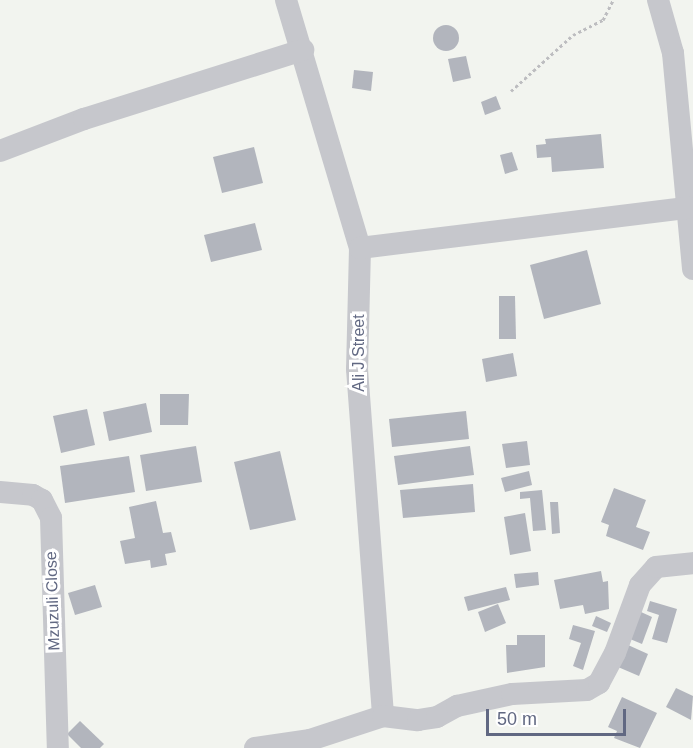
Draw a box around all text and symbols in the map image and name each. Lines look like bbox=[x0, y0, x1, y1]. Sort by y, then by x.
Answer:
street label: Ali J Street bbox=[349, 314, 369, 392]
street label: Mzuzuli Close bbox=[42, 551, 64, 651]
scale bar bbox=[489, 697, 628, 735]
text: 50 m bbox=[497, 709, 537, 729]

